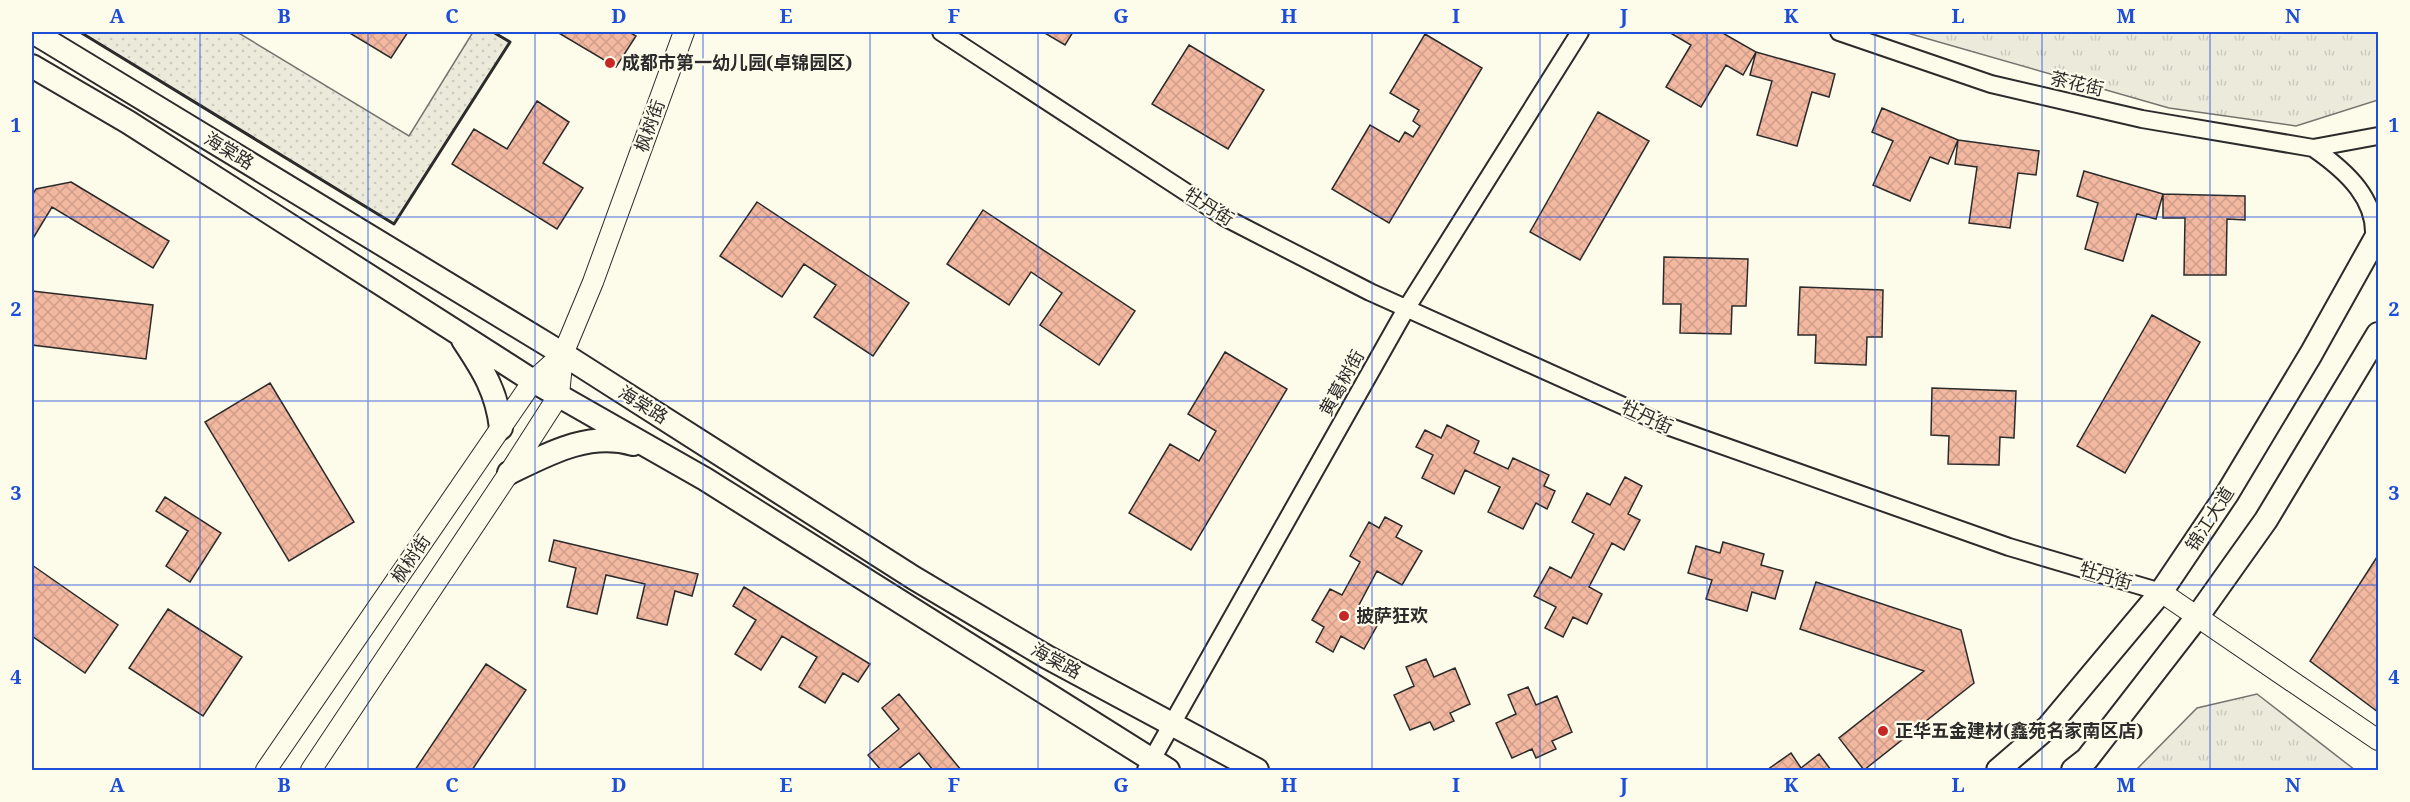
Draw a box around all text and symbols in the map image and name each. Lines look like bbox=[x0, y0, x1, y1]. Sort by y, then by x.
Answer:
text: A bbox=[109, 2, 125, 29]
text: B bbox=[277, 2, 291, 29]
text: C bbox=[445, 2, 459, 29]
text: D bbox=[611, 2, 627, 29]
text: E bbox=[779, 2, 793, 29]
text: F bbox=[948, 2, 960, 29]
text: G bbox=[1113, 2, 1129, 29]
text: H bbox=[1281, 2, 1297, 29]
text: I bbox=[1452, 2, 1460, 29]
text: J bbox=[1619, 2, 1628, 29]
text: K bbox=[1784, 2, 1799, 29]
text: L bbox=[1951, 2, 1965, 29]
text: M bbox=[2116, 2, 2136, 29]
text: N bbox=[2285, 2, 2301, 29]
place label: 成都市第一幼儿园(卓锦园区) bbox=[622, 50, 852, 74]
marker: 成都市第一幼儿园(卓锦园区) bbox=[603, 56, 617, 70]
street label: 茶花街 bbox=[2048, 65, 2106, 101]
street label: 枫树街 bbox=[629, 96, 670, 155]
text: 1 bbox=[10, 111, 22, 138]
text: 1 bbox=[2388, 111, 2400, 138]
street label: 海棠路 bbox=[200, 126, 259, 174]
street label: 牡丹街 bbox=[1180, 182, 1239, 231]
text: 2 bbox=[10, 295, 22, 322]
text: 2 bbox=[2388, 295, 2400, 322]
street label: 黄葛树街 bbox=[1313, 345, 1369, 420]
street label: 海棠路 bbox=[614, 380, 673, 429]
street label: 牡丹街 bbox=[1618, 394, 1677, 438]
text: 3 bbox=[10, 479, 22, 506]
text: 3 bbox=[2388, 479, 2400, 506]
street label: 锦江大道 bbox=[2179, 482, 2239, 555]
street label: 枫树街 bbox=[385, 529, 435, 588]
street label: 牡丹街 bbox=[2077, 556, 2136, 594]
place label: 披萨狂欢 bbox=[1356, 603, 1428, 627]
marker: 披萨狂欢 bbox=[1337, 609, 1351, 623]
street label: 海棠路 bbox=[1027, 637, 1086, 684]
text: 4 bbox=[10, 663, 22, 690]
text: 4 bbox=[2388, 663, 2400, 690]
place label: 正华五金建材(鑫苑名家南区店) bbox=[1895, 718, 2143, 742]
marker: 正华五金建材(鑫苑名家南区店) bbox=[1876, 724, 1890, 738]
text: A bbox=[109, 771, 125, 798]
text: B bbox=[277, 771, 291, 798]
text: C bbox=[445, 771, 459, 798]
text: D bbox=[611, 771, 627, 798]
text: E bbox=[779, 771, 793, 798]
text: F bbox=[948, 771, 960, 798]
text: G bbox=[1113, 771, 1129, 798]
text: H bbox=[1281, 771, 1297, 798]
text: I bbox=[1452, 771, 1460, 798]
text: J bbox=[1619, 771, 1628, 798]
text: K bbox=[1784, 771, 1799, 798]
text: L bbox=[1951, 771, 1965, 798]
text: M bbox=[2116, 771, 2136, 798]
text: N bbox=[2285, 771, 2301, 798]

